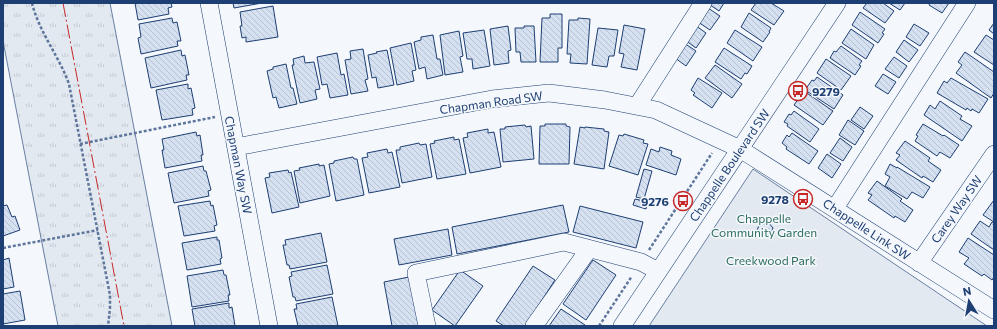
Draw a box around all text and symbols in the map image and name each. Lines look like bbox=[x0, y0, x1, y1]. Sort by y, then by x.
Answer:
bus stop icon: 9279 bbox=[787, 80, 809, 102]
place label: 9279 bbox=[812, 84, 840, 98]
street label: Chapman Road SW bbox=[439, 88, 543, 116]
street label: Chappelle Boulevard SW bbox=[686, 106, 772, 224]
street label: Chapman Way SW bbox=[223, 115, 255, 215]
street label: Carey Way SW bbox=[928, 173, 984, 245]
bus stop icon: 9278 bbox=[792, 188, 814, 210]
bus stop icon: 9276 bbox=[672, 190, 694, 212]
place label: 9278 bbox=[761, 192, 789, 206]
place label: 9276 bbox=[641, 194, 669, 208]
street label: Chappelle Link SW bbox=[821, 196, 913, 262]
park label: Chappelle Community Garden bbox=[711, 211, 817, 239]
park label: Creekwood Park bbox=[726, 253, 817, 267]
north arrow bbox=[949, 281, 989, 321]
text: N bbox=[962, 284, 972, 298]

